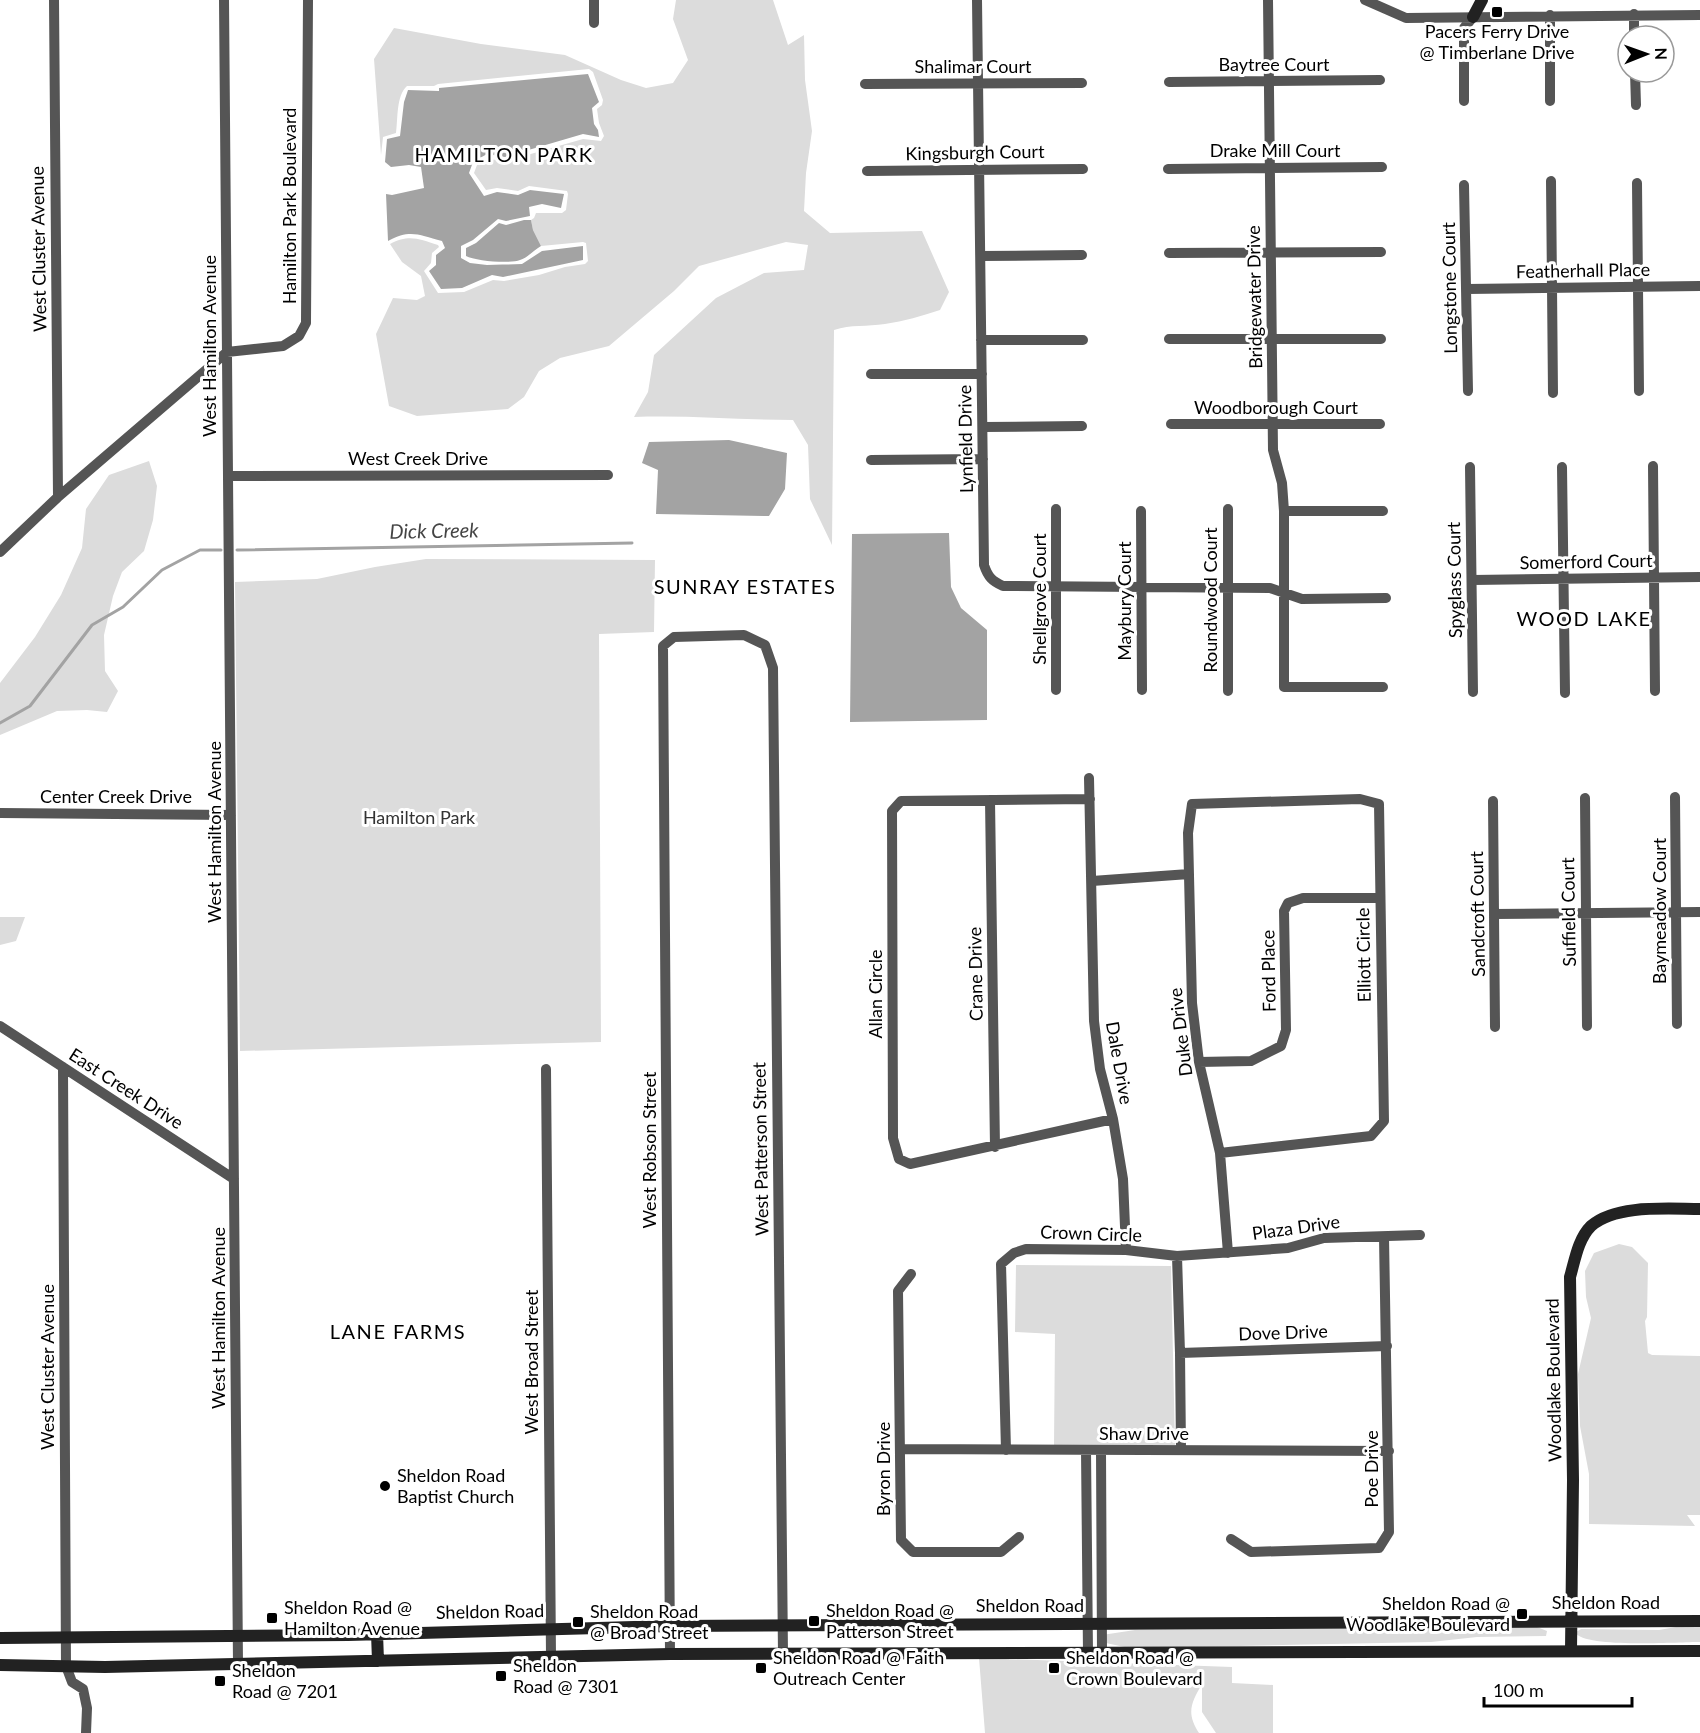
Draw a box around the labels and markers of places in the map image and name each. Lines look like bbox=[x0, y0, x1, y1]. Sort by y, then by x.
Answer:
marker: Pacers Ferry Drive @ Timberlane Drive bbox=[1490, 5, 1504, 19]
place label: Pacers Ferry Drive @ Timberlane Drive bbox=[1419, 20, 1575, 63]
place label: Sheldon Road Baptist Church bbox=[397, 1464, 514, 1507]
marker: Sheldon Road Baptist Church bbox=[378, 1479, 392, 1493]
place label: Sheldon Road @ Woodlake Boulevard bbox=[1346, 1592, 1510, 1635]
place label: Sheldon Road @ Hamilton Avenue bbox=[284, 1596, 420, 1639]
place label: Sheldon Road @ Patterson Street bbox=[826, 1599, 954, 1642]
place label: Sheldon Road @ Broad Street bbox=[590, 1600, 709, 1643]
marker: Sheldon Road @ Woodlake Boulevard bbox=[1515, 1607, 1529, 1621]
marker: Sheldon Road @ Hamilton Avenue bbox=[265, 1611, 279, 1625]
marker: Sheldon Road @ Patterson Street bbox=[807, 1614, 821, 1628]
marker: Sheldon Road @ Broad Street bbox=[571, 1615, 585, 1629]
place label: Sheldon Road @ Faith Outreach Center bbox=[773, 1646, 944, 1689]
place label: Sheldon Road @ Crown Boulevard bbox=[1066, 1646, 1203, 1689]
place label: Sheldon Road @ 7301 bbox=[513, 1654, 619, 1697]
place label: Sheldon Road @ 7201 bbox=[232, 1659, 338, 1702]
marker: Sheldon Road @ Faith Outreach Center bbox=[754, 1661, 768, 1675]
marker: Sheldon Road @ Crown Boulevard bbox=[1047, 1661, 1061, 1675]
marker: Sheldon Road @ 7301 bbox=[494, 1669, 508, 1683]
marker: Sheldon Road @ 7201 bbox=[213, 1674, 227, 1688]

